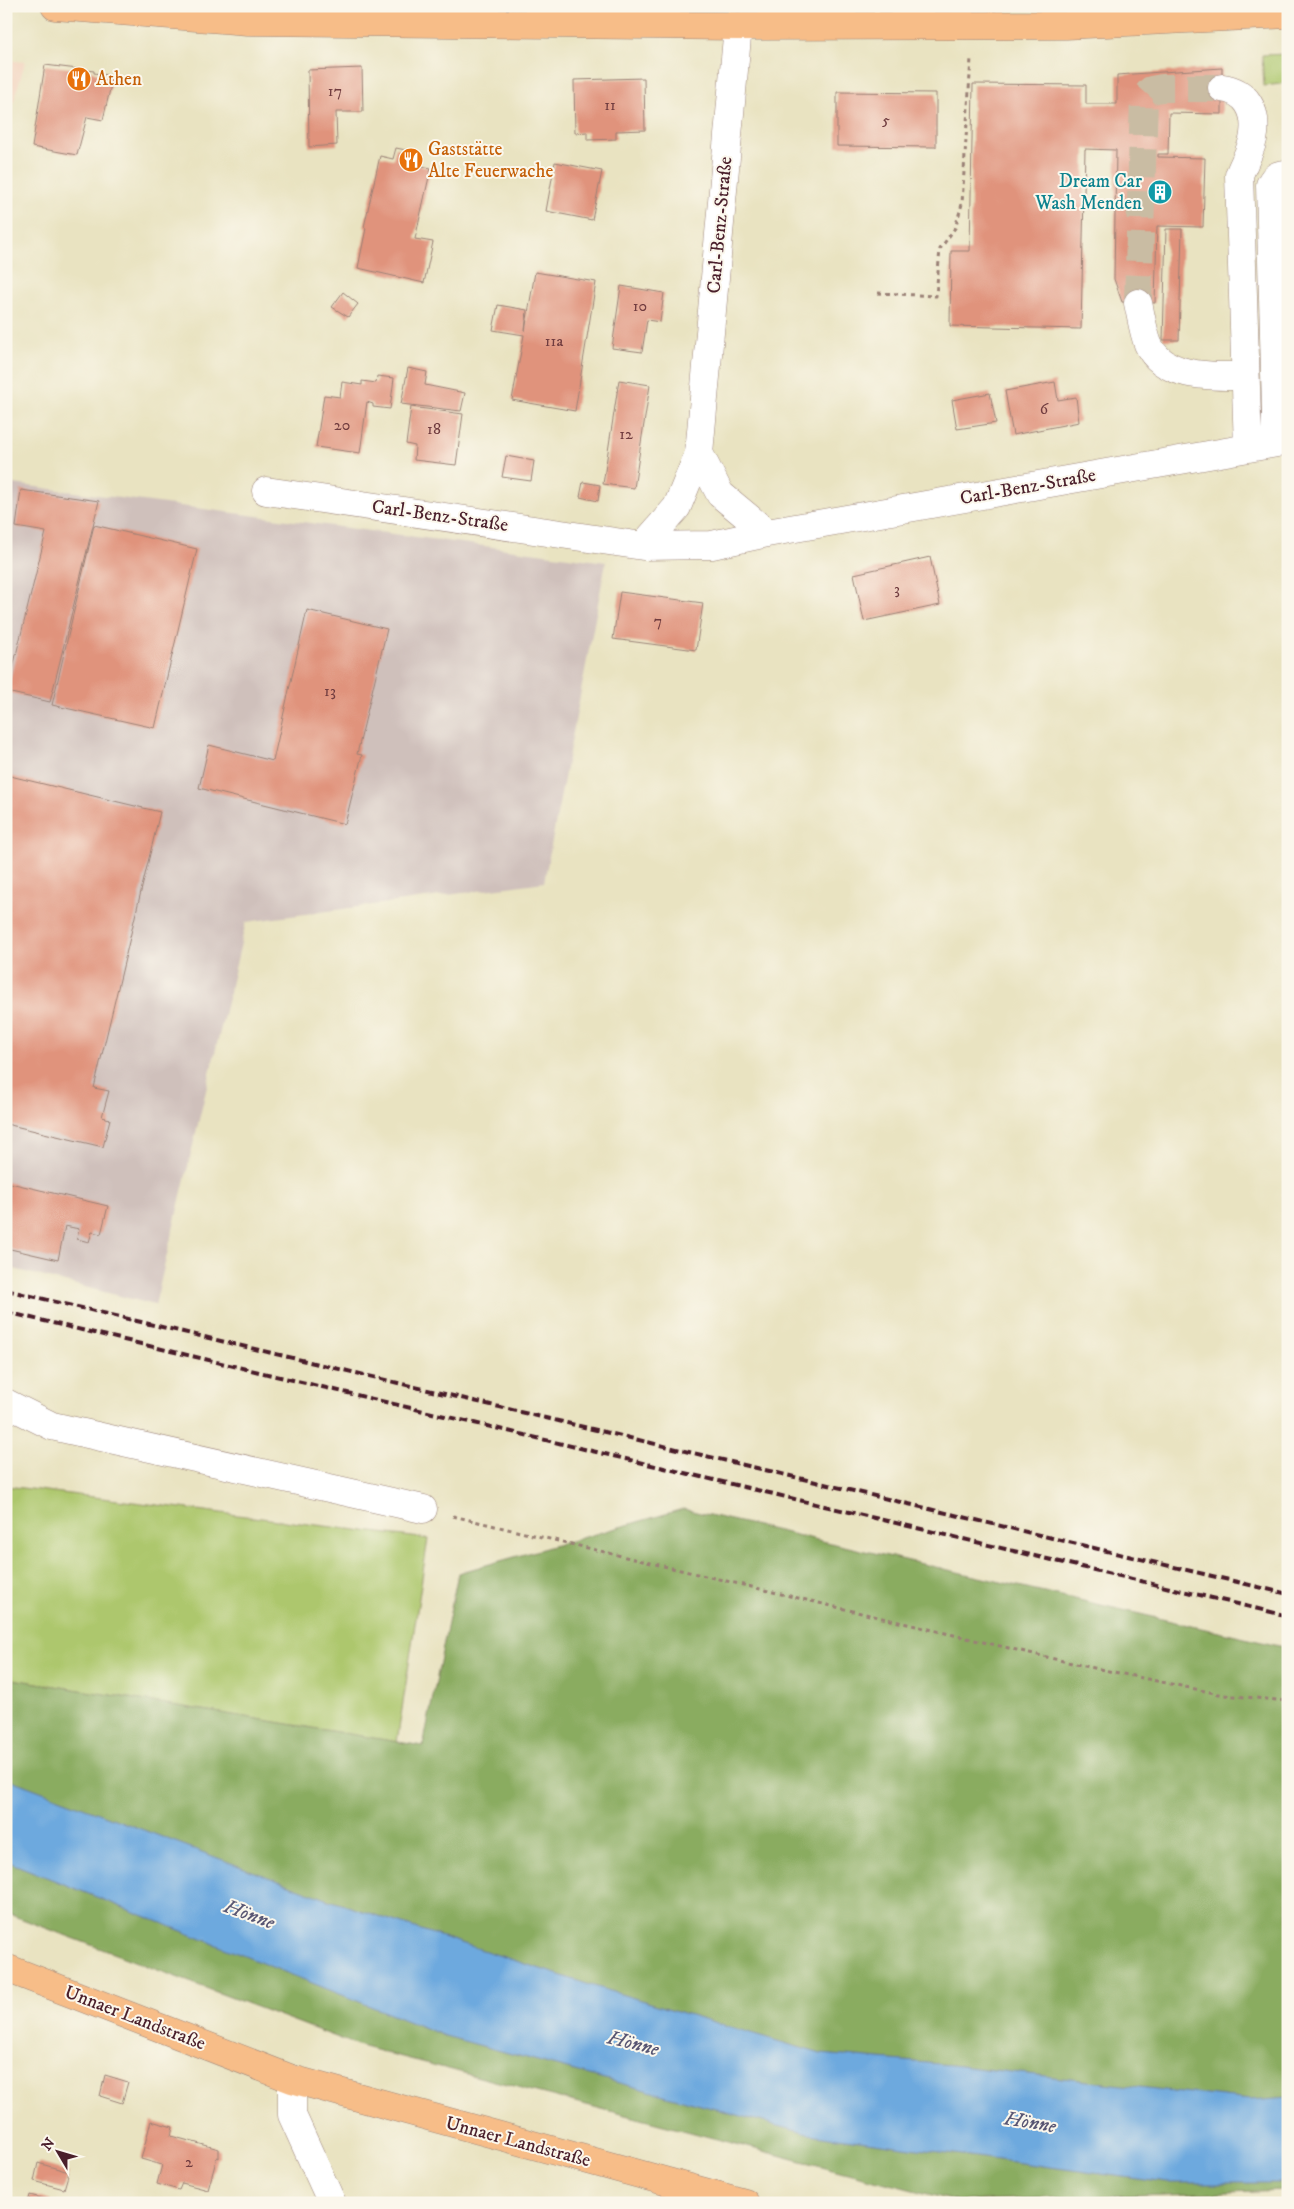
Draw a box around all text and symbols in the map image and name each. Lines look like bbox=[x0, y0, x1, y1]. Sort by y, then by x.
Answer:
restaurant icon: Athen bbox=[66, 66, 92, 92]
place label: Athen bbox=[96, 68, 142, 91]
house number: 17 bbox=[328, 81, 342, 101]
house number: 11 bbox=[604, 95, 616, 115]
house number: 5 bbox=[882, 110, 890, 130]
place label: Gaststätte Alte Feuerwache bbox=[428, 138, 553, 183]
restaurant icon: Gaststätte Alte Feuerwache bbox=[398, 147, 424, 173]
street label: Carl-Benz-Straße bbox=[703, 155, 737, 294]
place label: Dream Car Wash Menden bbox=[1034, 170, 1142, 215]
building icon: Dream Car Wash Menden bbox=[1147, 179, 1173, 205]
house number: 10 bbox=[633, 296, 647, 316]
house number: 11a bbox=[545, 331, 563, 351]
house number: 6 bbox=[1040, 399, 1049, 419]
house number: 20 bbox=[334, 415, 350, 435]
house number: 18 bbox=[427, 419, 441, 439]
house number: 12 bbox=[619, 424, 633, 444]
street label: Carl-Benz-Straße bbox=[958, 464, 1098, 510]
street label: Carl-Benz-Straße bbox=[370, 495, 510, 537]
house number: 3 bbox=[894, 579, 900, 599]
house number: 7 bbox=[654, 611, 662, 631]
house number: 13 bbox=[324, 681, 336, 701]
water label: Hönne bbox=[219, 1894, 279, 1936]
street label: Unnaer Landstraße bbox=[61, 1981, 209, 2056]
water label: Hönne bbox=[604, 2025, 662, 2063]
water label: Hönne bbox=[1001, 2106, 1059, 2140]
street label: Unnaer Landstraße bbox=[443, 2112, 593, 2172]
north arrow bbox=[32, 2126, 82, 2176]
text: N bbox=[38, 2134, 59, 2155]
house number: 2 bbox=[185, 2152, 193, 2172]

